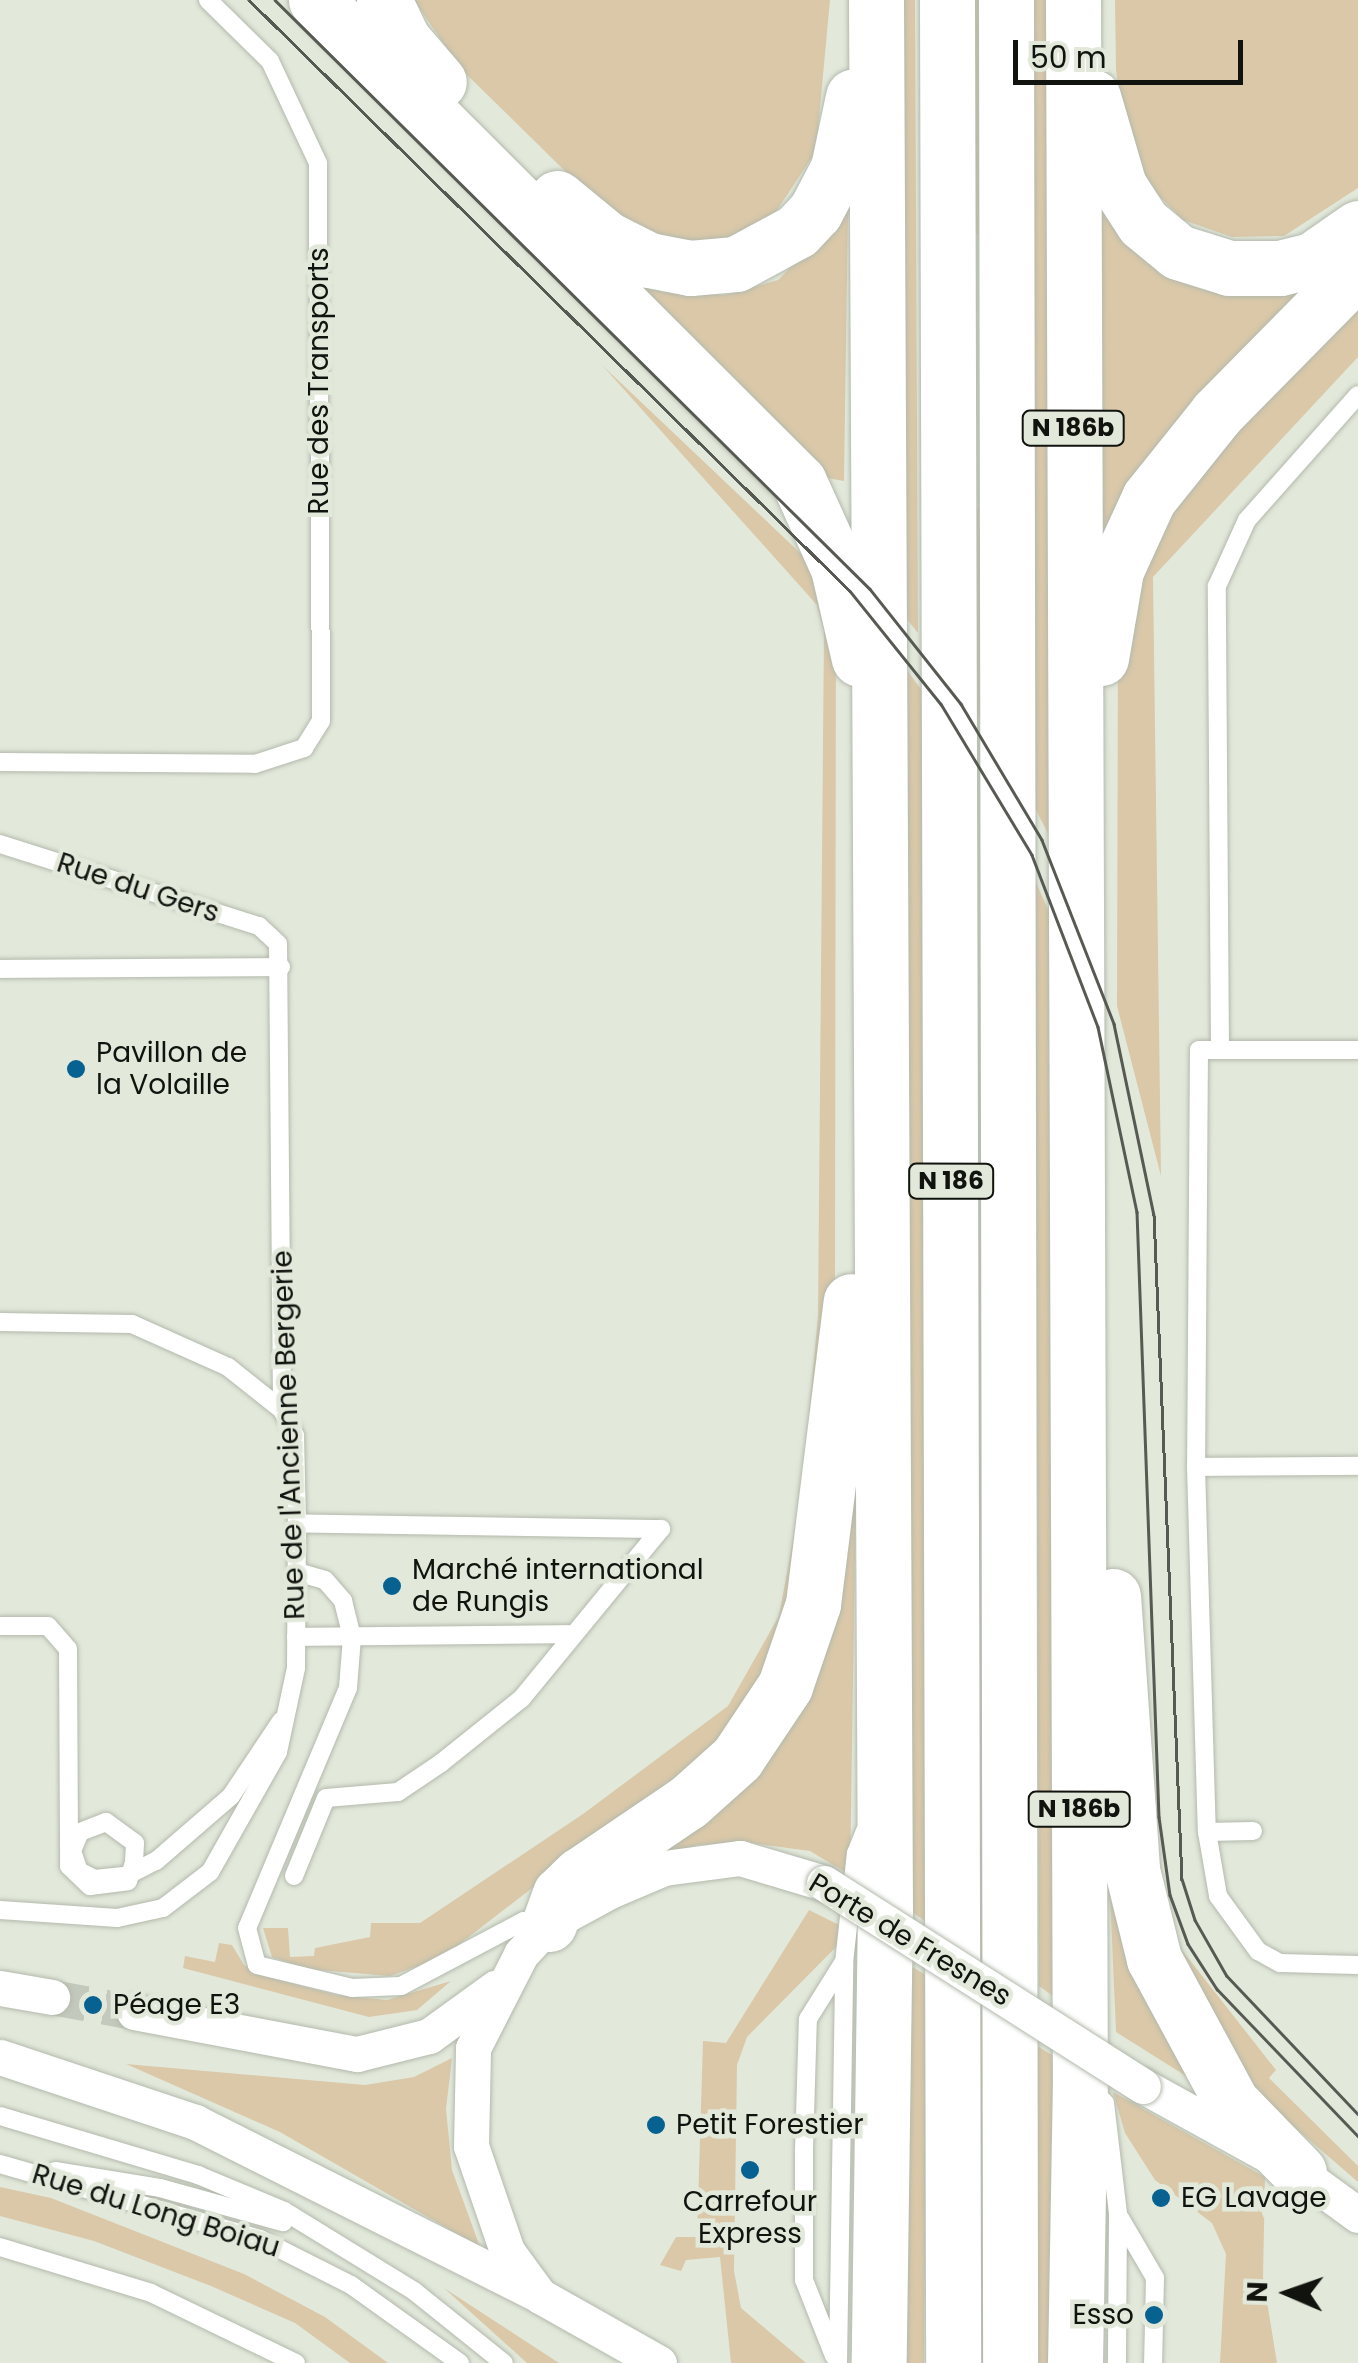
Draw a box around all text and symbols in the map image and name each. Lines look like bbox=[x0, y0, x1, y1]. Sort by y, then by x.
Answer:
scale bar bbox=[1018, 20, 1248, 82]
text: 50 m bbox=[1030, 36, 1107, 79]
street label: Rue des Transports bbox=[302, 247, 336, 515]
road number: N 186b bbox=[1020, 408, 1126, 448]
street label: Rue du Gers bbox=[53, 846, 223, 930]
place label: Pavillon de la Volaille bbox=[96, 1036, 247, 1102]
marker: Pavillon de la Volaille bbox=[65, 1058, 87, 1080]
road number: N 186 bbox=[906, 1161, 996, 1201]
street label: Rue de l'Ancienne Bergerie bbox=[266, 1250, 312, 1620]
place label: Marché international de Rungis bbox=[412, 1553, 704, 1619]
marker: Marché international de Rungis bbox=[381, 1575, 403, 1597]
road number: N 186b bbox=[1026, 1789, 1132, 1829]
street label: Porte de Fresnes bbox=[803, 1866, 1017, 2014]
place label: Péage E3 bbox=[113, 1988, 240, 2022]
marker: Péage E3 bbox=[82, 1994, 104, 2016]
place label: Petit Forestier bbox=[676, 2108, 864, 2142]
marker: Petit Forestier bbox=[645, 2114, 667, 2136]
street label: Rue du Long Boiau bbox=[28, 2157, 284, 2265]
marker: Carrefour Express bbox=[739, 2159, 761, 2181]
place label: EG Lavage bbox=[1181, 2181, 1327, 2215]
place label: Carrefour Express bbox=[683, 2185, 817, 2251]
marker: EG Lavage bbox=[1150, 2187, 1172, 2209]
north arrow bbox=[1238, 2243, 1338, 2343]
text: N bbox=[1238, 2281, 1277, 2303]
place label: Esso bbox=[1072, 2298, 1134, 2332]
marker: Esso bbox=[1143, 2304, 1165, 2326]

